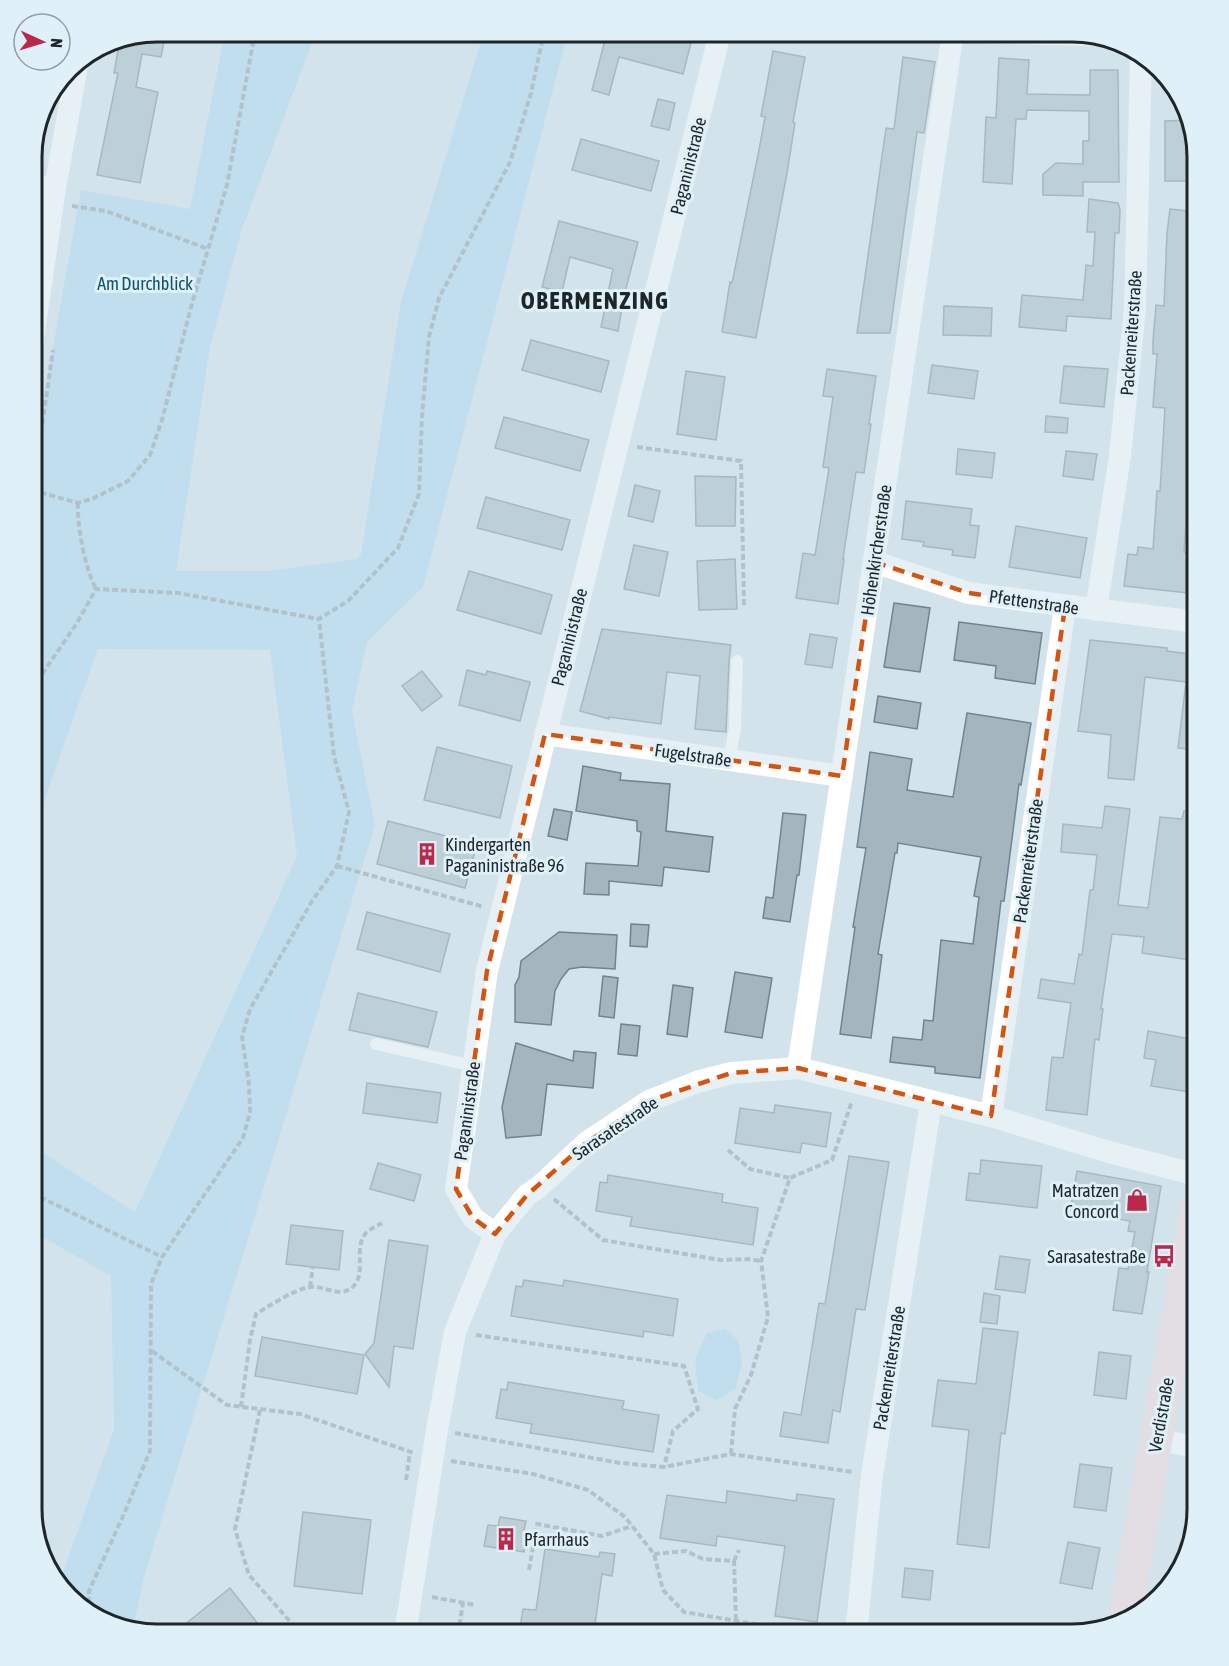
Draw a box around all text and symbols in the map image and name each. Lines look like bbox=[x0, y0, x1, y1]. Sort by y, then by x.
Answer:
north arrow bbox=[12, 12, 72, 72]
text: N bbox=[48, 38, 66, 48]
street label: Paganinistraße bbox=[666, 115, 710, 217]
street label: Packenreiterstraße bbox=[1116, 270, 1146, 396]
park label: Am Durchblick bbox=[97, 273, 193, 294]
district label: OBERMENZING bbox=[521, 287, 669, 314]
street label: Höhenkircherstraße bbox=[856, 483, 896, 617]
street label: Pfettenstraße bbox=[988, 585, 1080, 619]
street label: Paganinistraße bbox=[547, 586, 591, 688]
street label: Fugelstraße bbox=[653, 739, 733, 771]
street label: Packenreiterstraße bbox=[1009, 797, 1047, 925]
place label: Kindergarten Paganinistraße 96 bbox=[445, 834, 564, 876]
building icon: Kindergarten Paganinistraße 96 bbox=[414, 841, 440, 867]
street label: Paganinistraße bbox=[450, 1060, 484, 1162]
street label: Sarasatestraße bbox=[568, 1092, 662, 1164]
place label: Matratzen Concord bbox=[1052, 1180, 1119, 1222]
shop icon: Matratzen Concord bbox=[1124, 1187, 1150, 1213]
bus stop icon: Sarasatestraße bbox=[1151, 1243, 1177, 1269]
place label: Sarasatestraße bbox=[1047, 1246, 1146, 1267]
street label: Packenreiterstraße bbox=[869, 1304, 909, 1432]
street label: Verdistraße bbox=[1144, 1376, 1178, 1454]
building icon: Pfarrhaus bbox=[493, 1526, 519, 1552]
place label: Pfarrhaus bbox=[524, 1529, 589, 1550]

